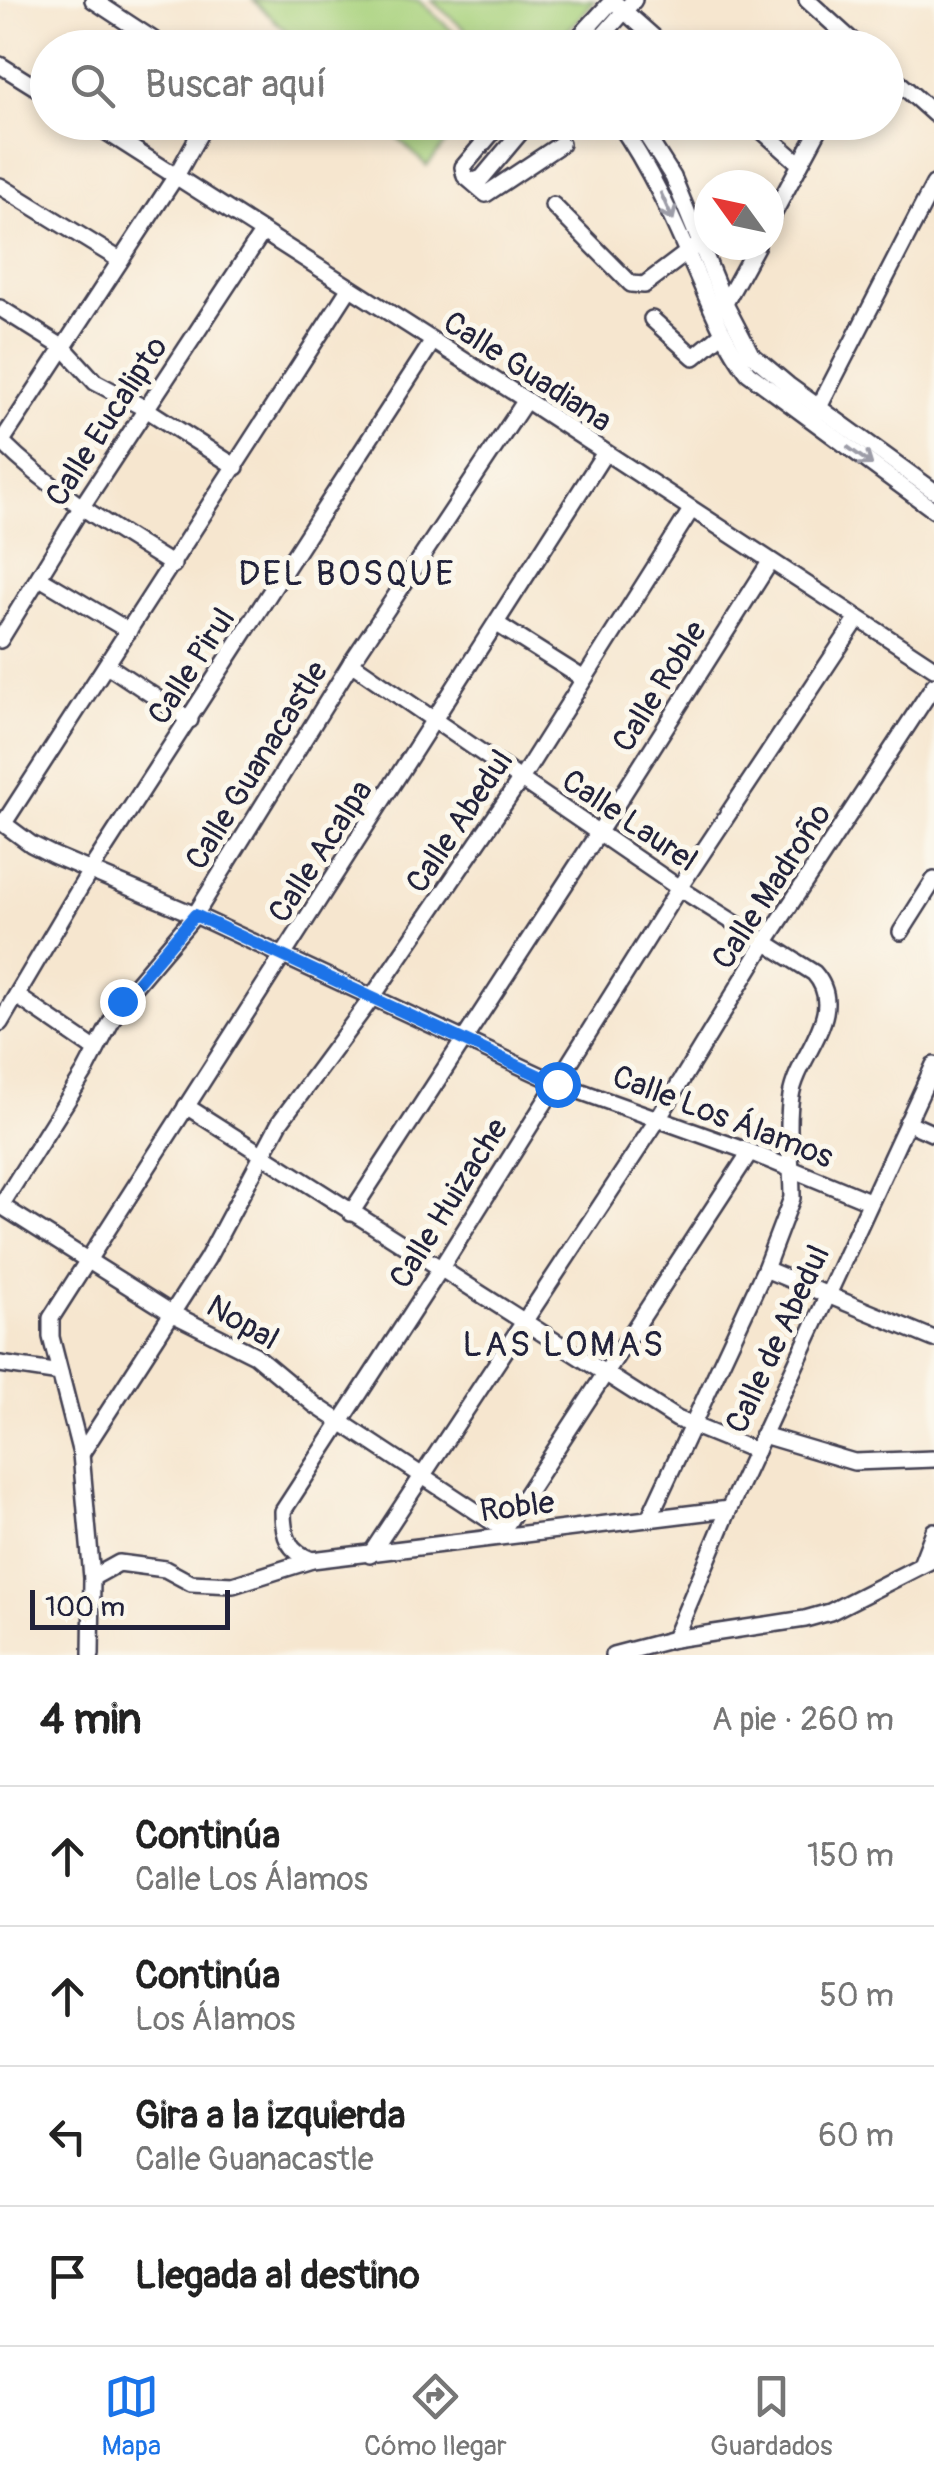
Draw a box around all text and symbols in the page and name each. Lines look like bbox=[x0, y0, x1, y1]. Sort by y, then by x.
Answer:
search box bbox=[30, 30, 904, 140]
icon: search bbox=[65, 58, 120, 113]
text: Buscar aquí bbox=[145, 61, 327, 109]
north arrow bbox=[694, 170, 784, 260]
one-way arrow bbox=[659, 191, 677, 222]
street label: Calle Guadiana bbox=[436, 302, 619, 441]
street label: Calle Eucalipto bbox=[37, 329, 177, 514]
one-way arrow bbox=[846, 445, 873, 466]
district label: DEL BOSQUE bbox=[238, 552, 456, 596]
street label: Calle Pirul bbox=[139, 601, 244, 732]
street label: Calle Roble bbox=[604, 613, 716, 760]
street label: Calle Guanacastle bbox=[177, 654, 337, 877]
street label: Calle Abedul bbox=[397, 742, 522, 901]
street label: Calle Laurel bbox=[554, 761, 705, 881]
street label: Calle Acalpa bbox=[260, 773, 382, 930]
street label: Calle Madroño bbox=[703, 796, 840, 977]
route end bbox=[100, 979, 146, 1025]
street label: Calle Los Álamos bbox=[607, 1057, 839, 1177]
route start bbox=[535, 1062, 581, 1108]
street label: Calle Huizache bbox=[381, 1111, 517, 1296]
street label: Calle de Abedul bbox=[717, 1239, 839, 1440]
street label: Nopal bbox=[199, 1286, 286, 1359]
district label: LAS LOMAS bbox=[462, 1323, 666, 1367]
street label: Roble bbox=[478, 1483, 557, 1531]
scale bar bbox=[30, 1585, 230, 1630]
text: 100 m bbox=[45, 1590, 125, 1625]
text: 4 min bbox=[40, 1694, 142, 1746]
text: A pie · 260 m bbox=[712, 1700, 894, 1740]
text: Continúa bbox=[135, 1812, 280, 1860]
icon: ahead bbox=[40, 1829, 95, 1884]
text: 150 m bbox=[807, 1836, 894, 1876]
text: Calle Los Álamos bbox=[135, 1860, 368, 1900]
text: Continúa bbox=[135, 1952, 280, 2000]
icon: ahead bbox=[40, 1969, 95, 2024]
text: 50 m bbox=[819, 1976, 894, 2016]
text: Los Álamos bbox=[135, 2000, 295, 2040]
text: Gira a la izquierda bbox=[135, 2092, 405, 2140]
icon: left bbox=[40, 2109, 95, 2164]
text: 60 m bbox=[818, 2116, 894, 2156]
text: Calle Guanacastle bbox=[135, 2140, 374, 2180]
icon: arrive bbox=[40, 2249, 95, 2304]
text: Llegada al destino bbox=[135, 2252, 420, 2300]
tab: Mapa bbox=[102, 2369, 161, 2464]
tab: Cómo llegar bbox=[364, 2369, 507, 2464]
tab: Guardados bbox=[710, 2369, 832, 2464]

